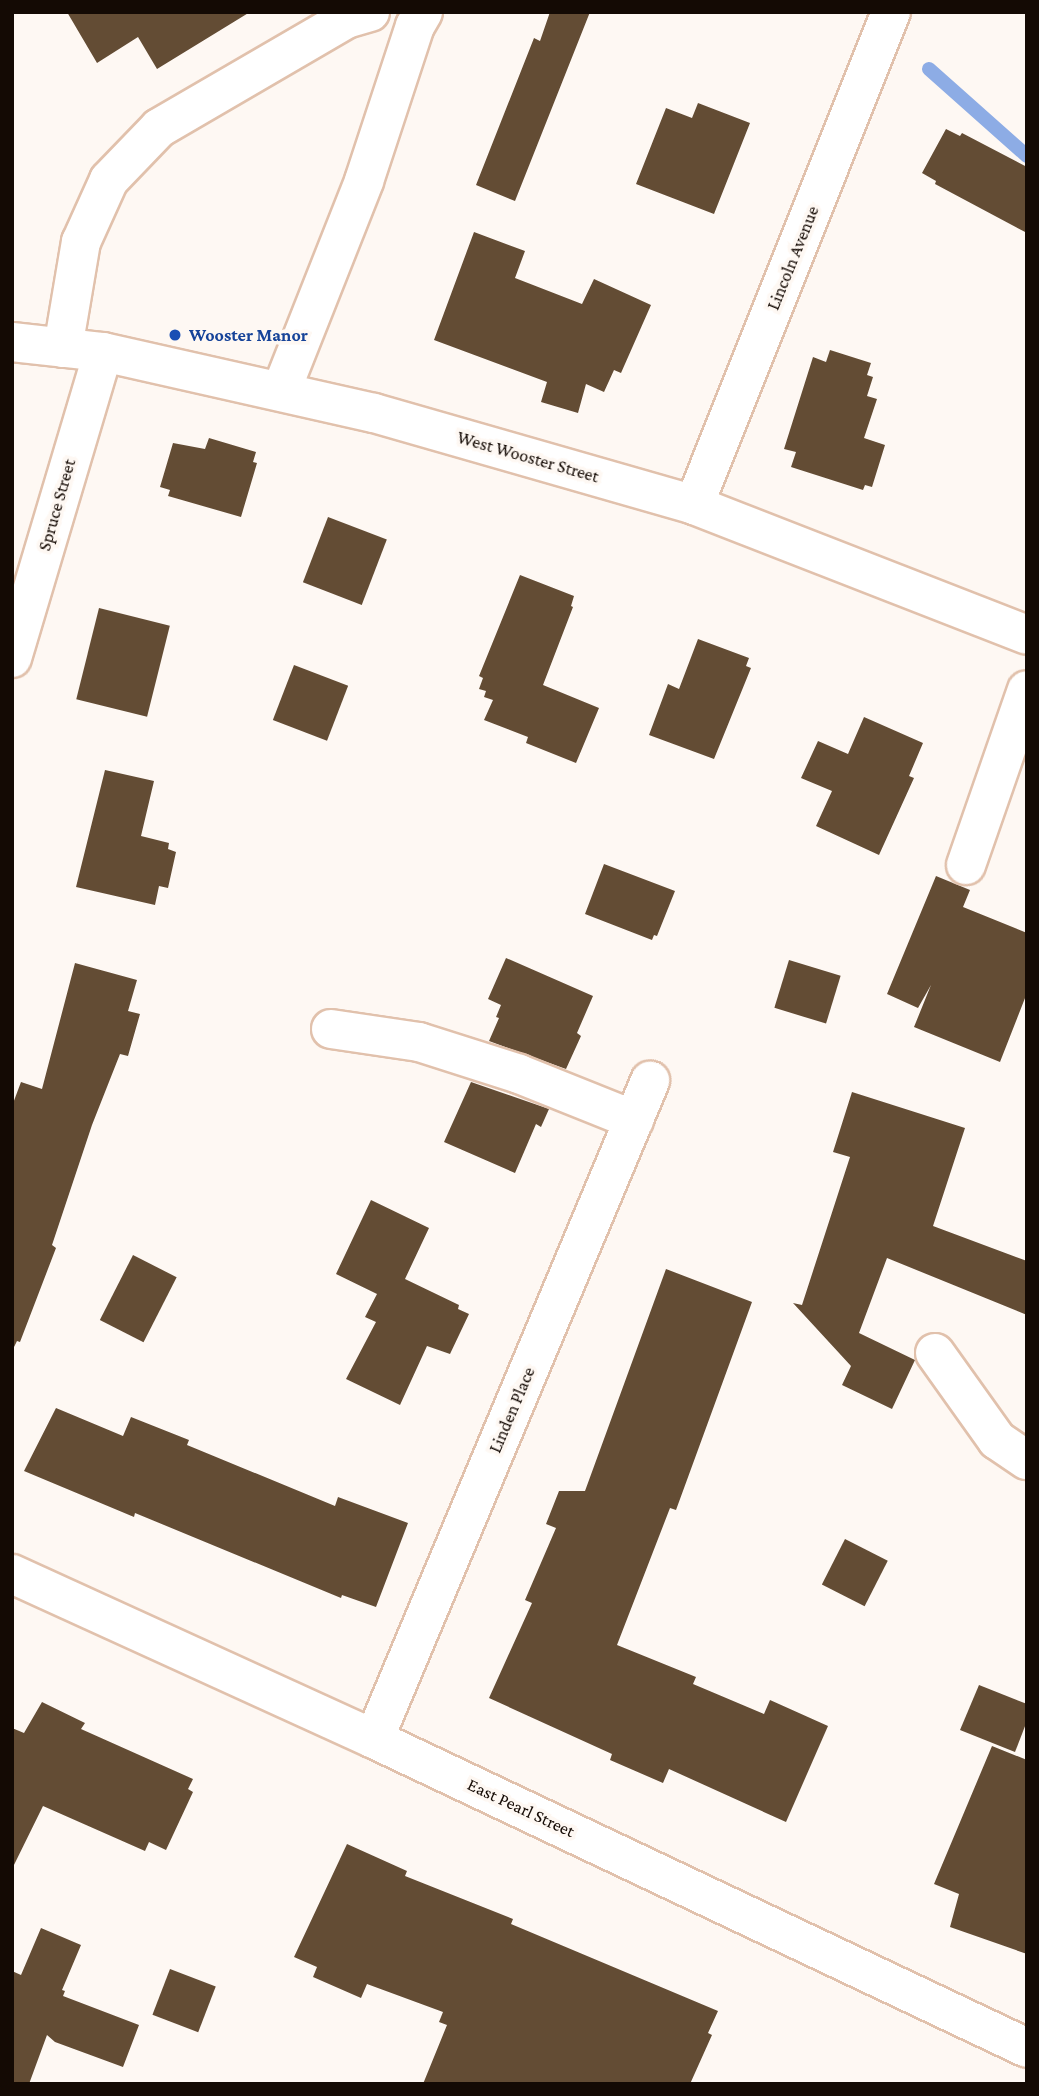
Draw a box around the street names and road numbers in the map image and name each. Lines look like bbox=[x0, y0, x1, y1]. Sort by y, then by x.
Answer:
street label: Lincoln Avenue bbox=[762, 203, 824, 313]
street label: West Wooster Street bbox=[455, 426, 601, 488]
street label: Spruce Street bbox=[34, 457, 80, 553]
street label: Linden Place bbox=[484, 1364, 540, 1456]
street label: East Pearl Street bbox=[464, 1774, 578, 1842]

